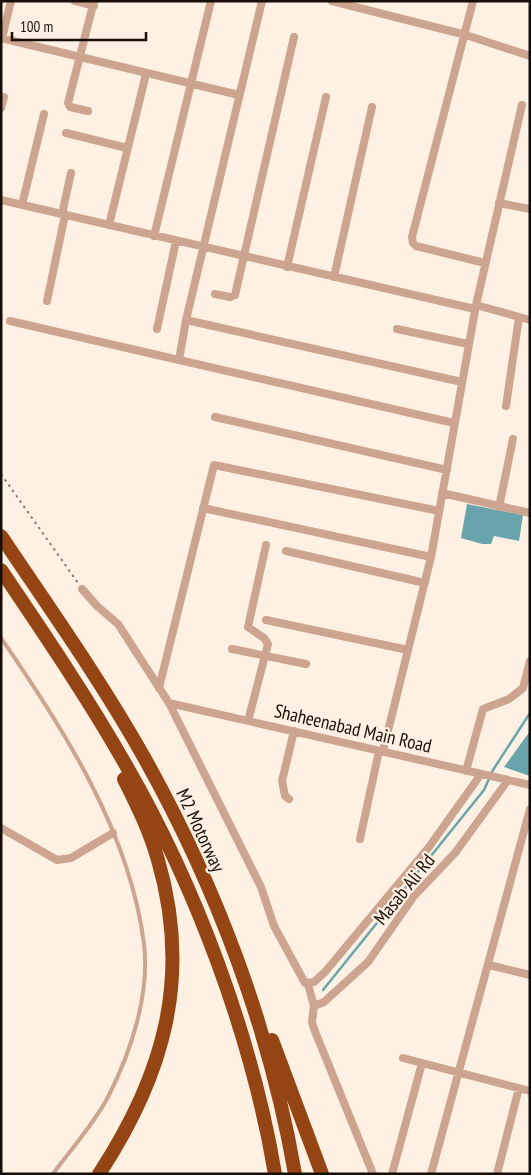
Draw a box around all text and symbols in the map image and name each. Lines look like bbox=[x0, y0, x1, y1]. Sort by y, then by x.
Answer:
scale bar bbox=[12, 10, 146, 42]
text: 100 m bbox=[20, 17, 53, 36]
street label: Shaheenabad Main Road bbox=[272, 698, 434, 758]
street label: M2 Motorway bbox=[171, 784, 231, 876]
street label: Masab Ali Rd bbox=[368, 849, 440, 929]

